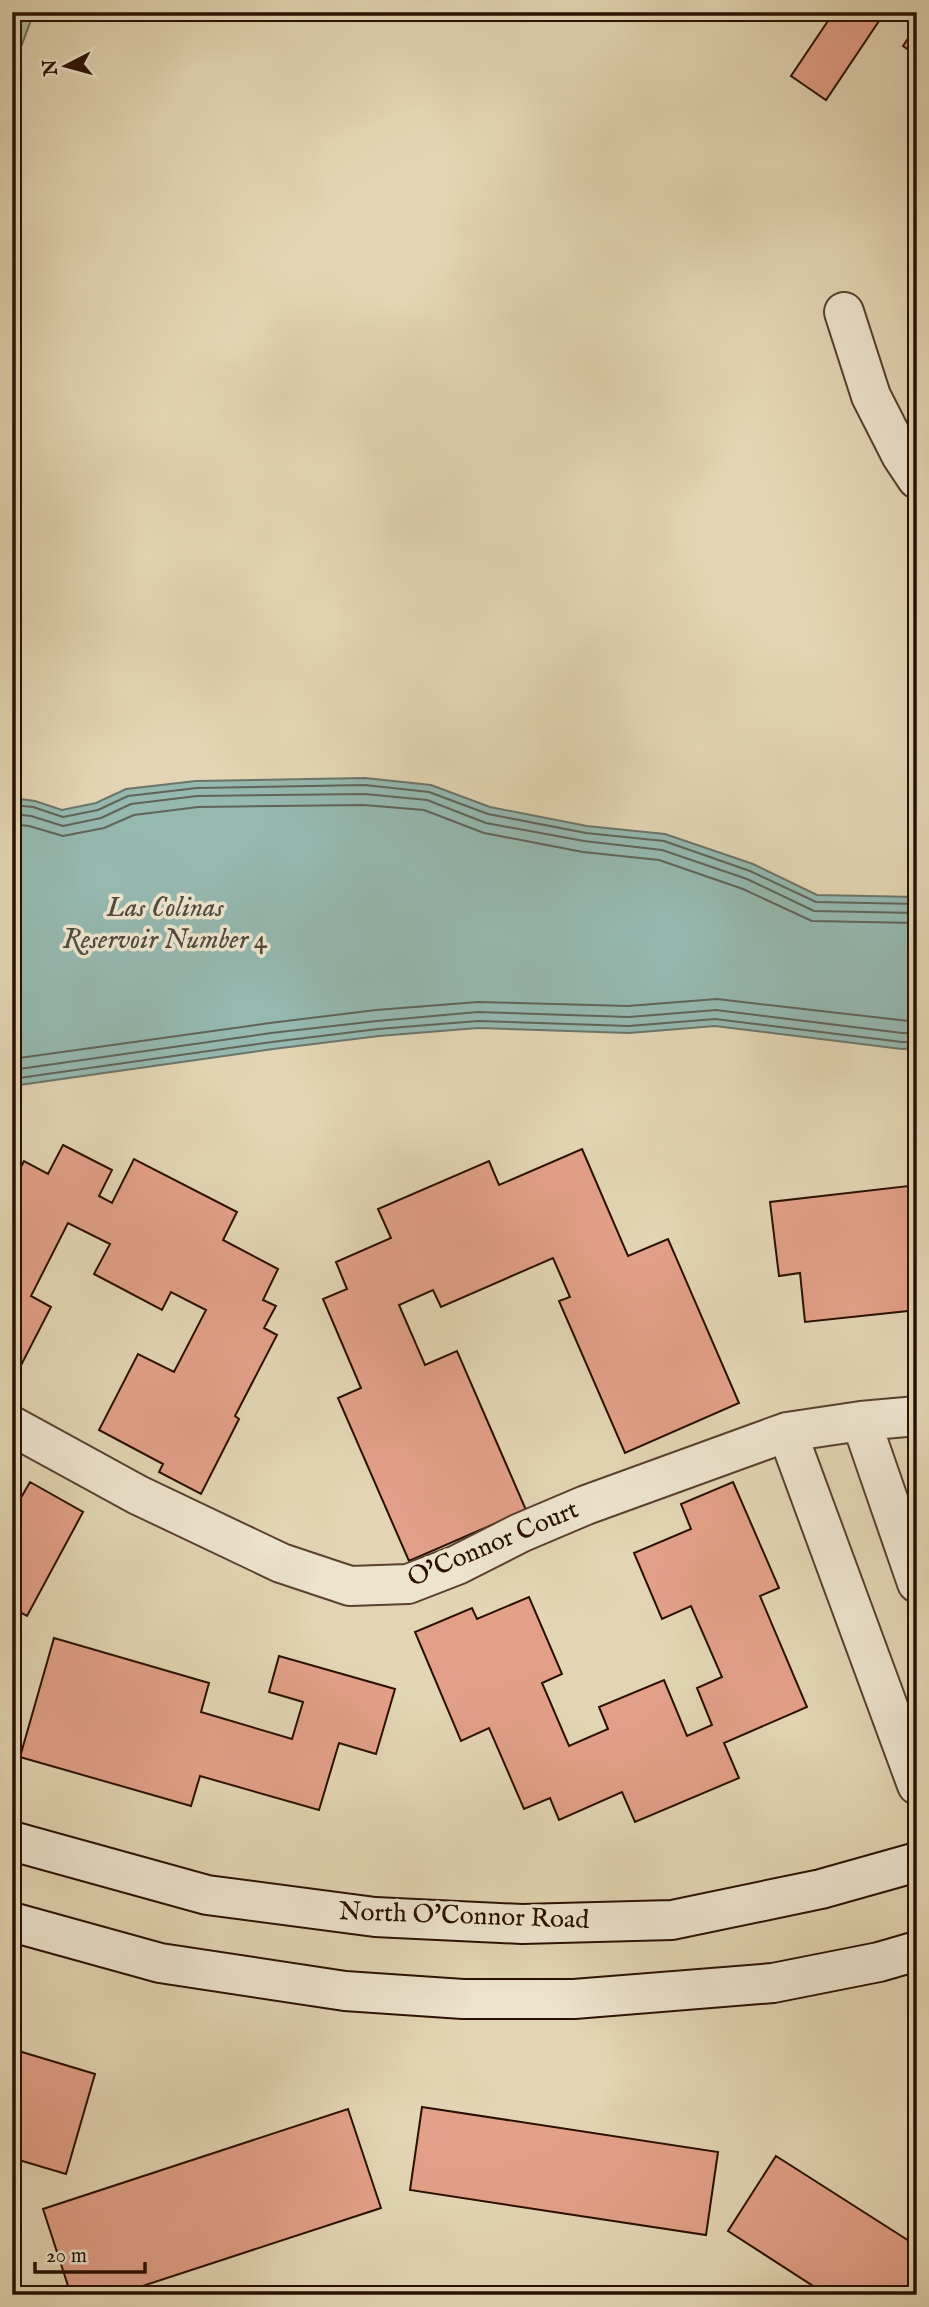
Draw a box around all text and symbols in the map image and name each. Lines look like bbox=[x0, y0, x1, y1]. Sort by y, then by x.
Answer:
north arrow bbox=[32, 32, 102, 102]
text: N bbox=[38, 58, 64, 78]
water label: Las Colinas Reservoir Number 4 bbox=[62, 891, 268, 958]
street label: O'Connor Court bbox=[403, 1493, 584, 1595]
street label: North O'Connor Road bbox=[338, 1895, 590, 1937]
scale bar bbox=[35, 2230, 145, 2274]
text: 20 m bbox=[46, 2243, 87, 2270]

